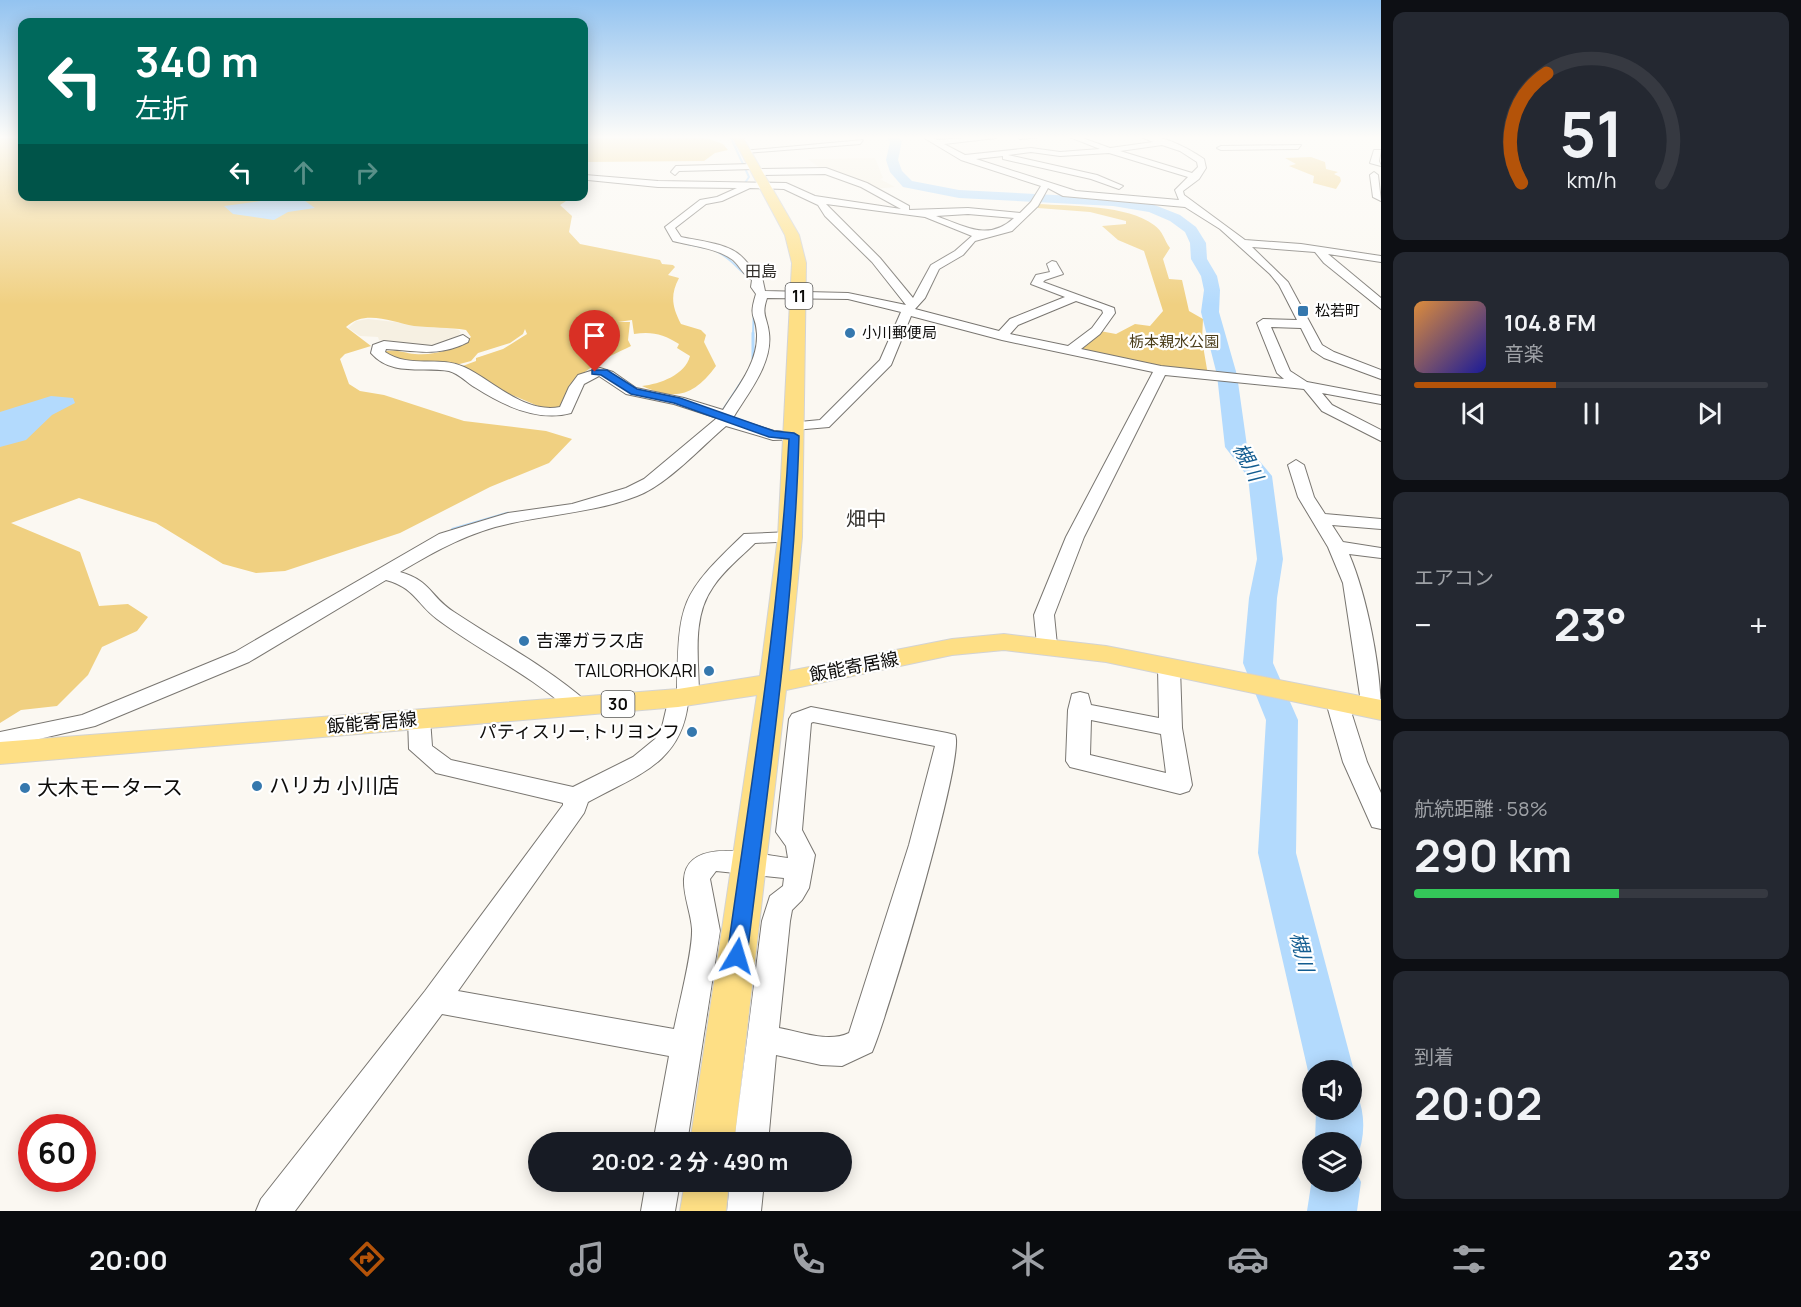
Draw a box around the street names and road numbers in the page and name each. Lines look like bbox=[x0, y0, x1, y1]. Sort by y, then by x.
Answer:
road number: 11 bbox=[786, 283, 812, 309]
street label: 飯能寄居線 bbox=[807, 646, 900, 686]
road number: 30 bbox=[602, 691, 634, 717]
street label: 飯能寄居線 bbox=[326, 706, 418, 738]

